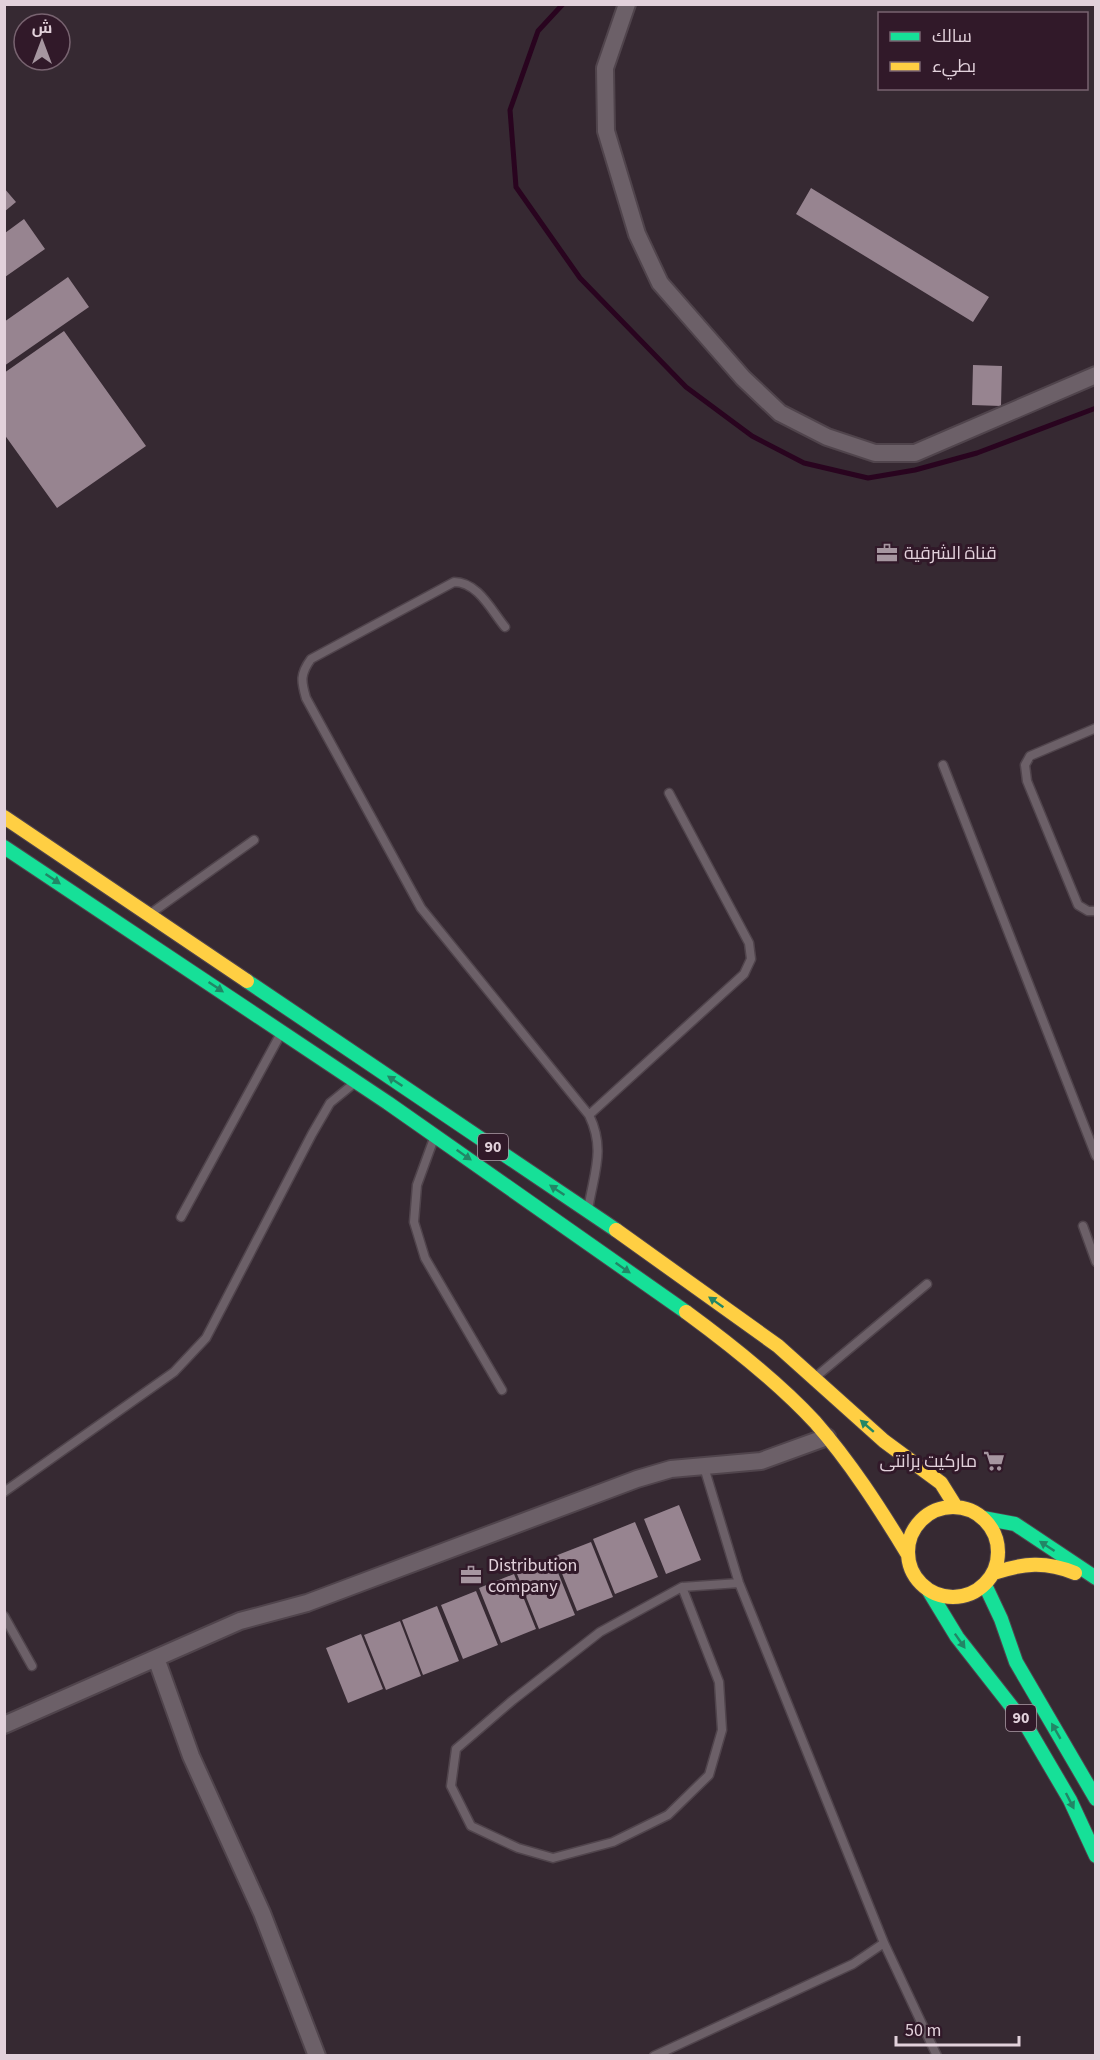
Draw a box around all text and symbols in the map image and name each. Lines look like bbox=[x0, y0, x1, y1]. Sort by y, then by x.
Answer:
north arrow bbox=[12, 12, 72, 72]
legend bbox=[878, 12, 1088, 90]
text: ش bbox=[32, 17, 52, 39]
text: سالك bbox=[932, 24, 972, 49]
text: بطيء bbox=[932, 54, 976, 80]
office icon: قناة الشرقية bbox=[875, 541, 899, 565]
place label: قناة الشرقية bbox=[904, 541, 997, 566]
one-way arrow bbox=[45, 873, 61, 884]
one-way arrow bbox=[207, 981, 223, 993]
one-way arrow bbox=[388, 1075, 404, 1087]
road number: 90 bbox=[478, 1134, 508, 1160]
one-way arrow bbox=[455, 1149, 471, 1161]
one-way arrow bbox=[549, 1185, 565, 1196]
one-way arrow bbox=[614, 1262, 630, 1274]
one-way arrow bbox=[709, 1296, 725, 1308]
one-way arrow bbox=[860, 1420, 875, 1433]
place label: مارکیت برانتی bbox=[879, 1449, 977, 1474]
supermarket icon: مارکیت برانتی bbox=[982, 1449, 1006, 1473]
one-way arrow bbox=[1039, 1540, 1055, 1551]
place label: Distribution company bbox=[488, 1553, 577, 1599]
office icon: Distribution company bbox=[459, 1563, 483, 1587]
one-way arrow bbox=[954, 1632, 966, 1648]
road number: 90 bbox=[1006, 1705, 1036, 1731]
one-way arrow bbox=[1051, 1722, 1061, 1739]
one-way arrow bbox=[1065, 1793, 1075, 1810]
scale bar bbox=[896, 2009, 1019, 2047]
text: 50 m bbox=[905, 2018, 941, 2043]

